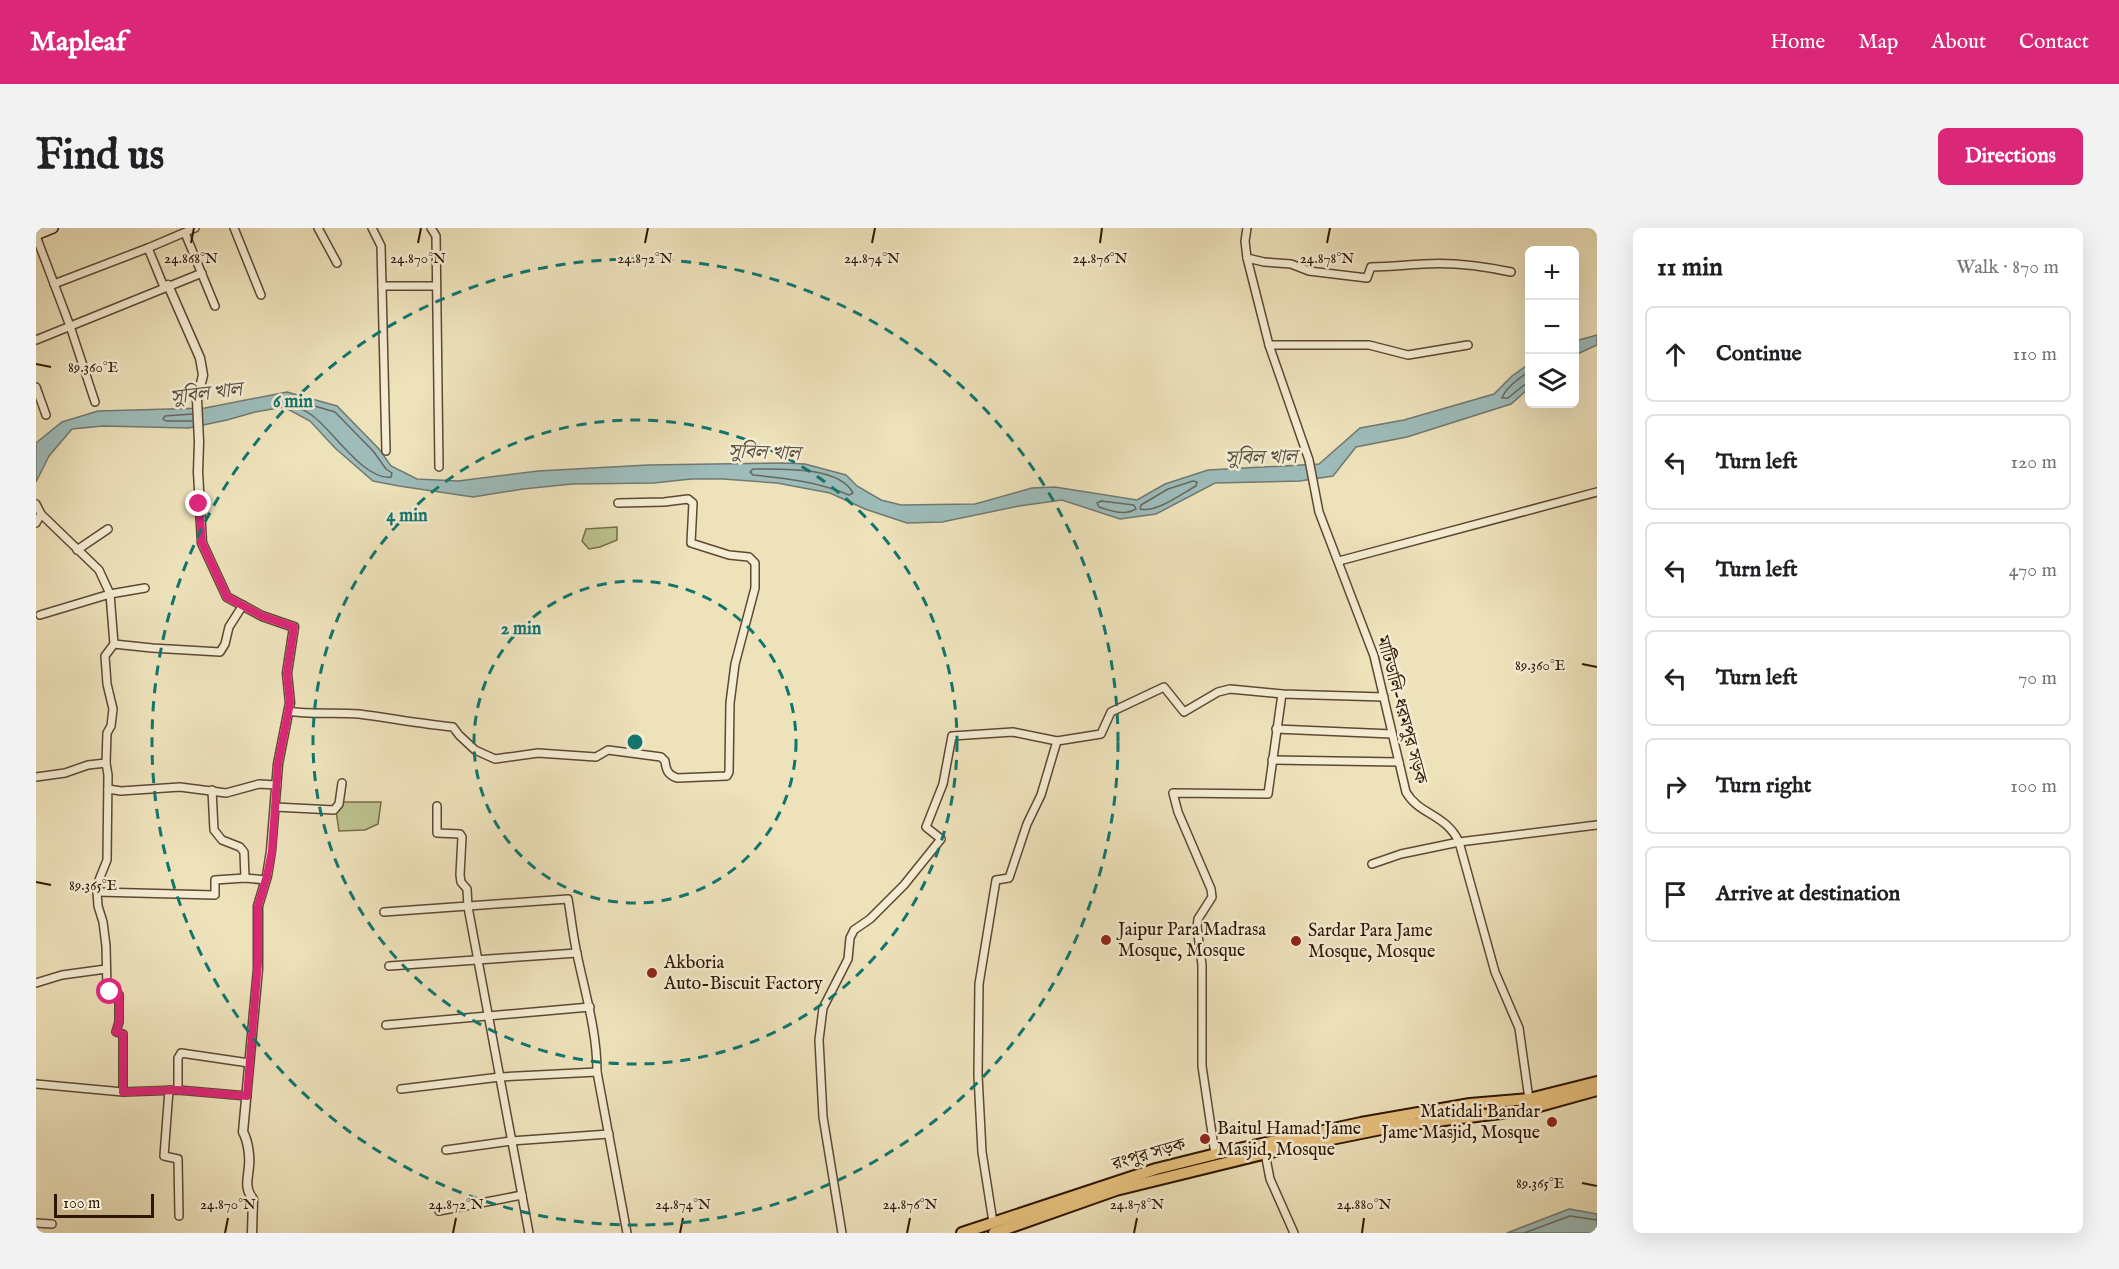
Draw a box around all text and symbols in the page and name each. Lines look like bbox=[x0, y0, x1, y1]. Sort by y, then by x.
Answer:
text: Mapleaf bbox=[30, 25, 126, 60]
text: Home bbox=[1770, 29, 1825, 56]
text: Map bbox=[1858, 29, 1898, 56]
text: About bbox=[1931, 29, 1986, 56]
text: Contact bbox=[2019, 29, 2089, 56]
button: Directions bbox=[1938, 128, 2083, 185]
text: Find us bbox=[36, 130, 164, 183]
map controls bbox=[1525, 246, 1579, 408]
button: + bbox=[1525, 246, 1579, 300]
text: 24.868°N bbox=[164, 249, 218, 268]
text: 24.870°N bbox=[390, 249, 446, 268]
text: 24.872°N bbox=[617, 249, 673, 268]
text: 24.874°N bbox=[844, 249, 900, 268]
text: 24.876°N bbox=[1073, 249, 1127, 268]
text: 24.878°N bbox=[1300, 249, 1354, 268]
text: 11 min bbox=[1657, 251, 1723, 284]
text: Walk · 870 m bbox=[1956, 255, 2059, 280]
button: − bbox=[1525, 300, 1579, 354]
icon: ahead bbox=[1659, 338, 1692, 371]
text: Continue bbox=[1716, 340, 1802, 368]
text: 110 m bbox=[2013, 342, 2057, 367]
button: layers bbox=[1525, 354, 1579, 408]
text: 89.360°E bbox=[68, 358, 118, 377]
water label: সুবিল খাল bbox=[169, 376, 247, 411]
text: 6 min bbox=[273, 391, 313, 414]
water label: সুবিল খাল bbox=[728, 438, 804, 467]
water label: সুবিল খাল bbox=[1225, 444, 1301, 471]
icon: left bbox=[1659, 446, 1692, 479]
text: Turn left bbox=[1716, 448, 1798, 476]
text: 120 m bbox=[2011, 450, 2057, 475]
route end bbox=[185, 490, 211, 516]
text: 4 min bbox=[386, 505, 428, 528]
icon: left bbox=[1659, 554, 1692, 587]
text: Turn left bbox=[1716, 556, 1798, 584]
text: 470 m bbox=[2009, 558, 2057, 583]
text: 2 min bbox=[501, 618, 542, 641]
street label: মাটিডালি-ধরমপুর সড়ক bbox=[1370, 633, 1432, 788]
text: 89.360°E bbox=[1515, 656, 1565, 675]
icon: left bbox=[1659, 662, 1692, 695]
text: Turn left bbox=[1716, 664, 1798, 692]
text: 70 m bbox=[2018, 666, 2057, 691]
centre of rings bbox=[625, 732, 645, 752]
icon: right bbox=[1659, 770, 1692, 803]
text: Turn right bbox=[1716, 772, 1811, 800]
text: 100 m bbox=[2010, 774, 2057, 799]
text: 89.365°E bbox=[69, 876, 117, 895]
icon: arrive bbox=[1659, 878, 1692, 911]
text: Arrive at destination bbox=[1716, 880, 1900, 908]
place label: Jaipur Para Madrasa Mosque, Mosque bbox=[1116, 919, 1266, 963]
place label: Sardar Para Jame Mosque, Mosque bbox=[1308, 920, 1435, 964]
marker: Jaipur Para Madrasa Mosque, Mosque bbox=[1099, 933, 1113, 947]
marker: Sardar Para Jame Mosque, Mosque bbox=[1289, 934, 1303, 948]
place label: Akboria Auto-Biscuit Factory bbox=[663, 952, 823, 996]
marker: Akboria Auto-Biscuit Factory bbox=[645, 966, 659, 980]
route start bbox=[96, 978, 122, 1004]
place label: Matidali Bandar Jame Masjid, Mosque bbox=[1379, 1101, 1540, 1145]
marker: Matidali Bandar Jame Masjid, Mosque bbox=[1545, 1115, 1559, 1129]
place label: Baitul Hamad Jame Masjid, Mosque bbox=[1217, 1118, 1361, 1162]
marker: Baitul Hamad Jame Masjid, Mosque bbox=[1198, 1132, 1212, 1146]
street label: রংপুর সড়ক bbox=[1109, 1133, 1190, 1177]
text: 89.365°E bbox=[1516, 1174, 1564, 1193]
scale bar bbox=[54, 1191, 154, 1218]
text: 100 m bbox=[63, 1194, 100, 1214]
text: 24.870°N bbox=[200, 1195, 256, 1214]
text: 24.872°N bbox=[428, 1195, 484, 1214]
text: 24.874°N bbox=[655, 1195, 711, 1214]
text: 24.876°N bbox=[883, 1195, 937, 1214]
text: 24.878°N bbox=[1110, 1195, 1164, 1214]
text: 24.880°N bbox=[1337, 1195, 1391, 1214]

